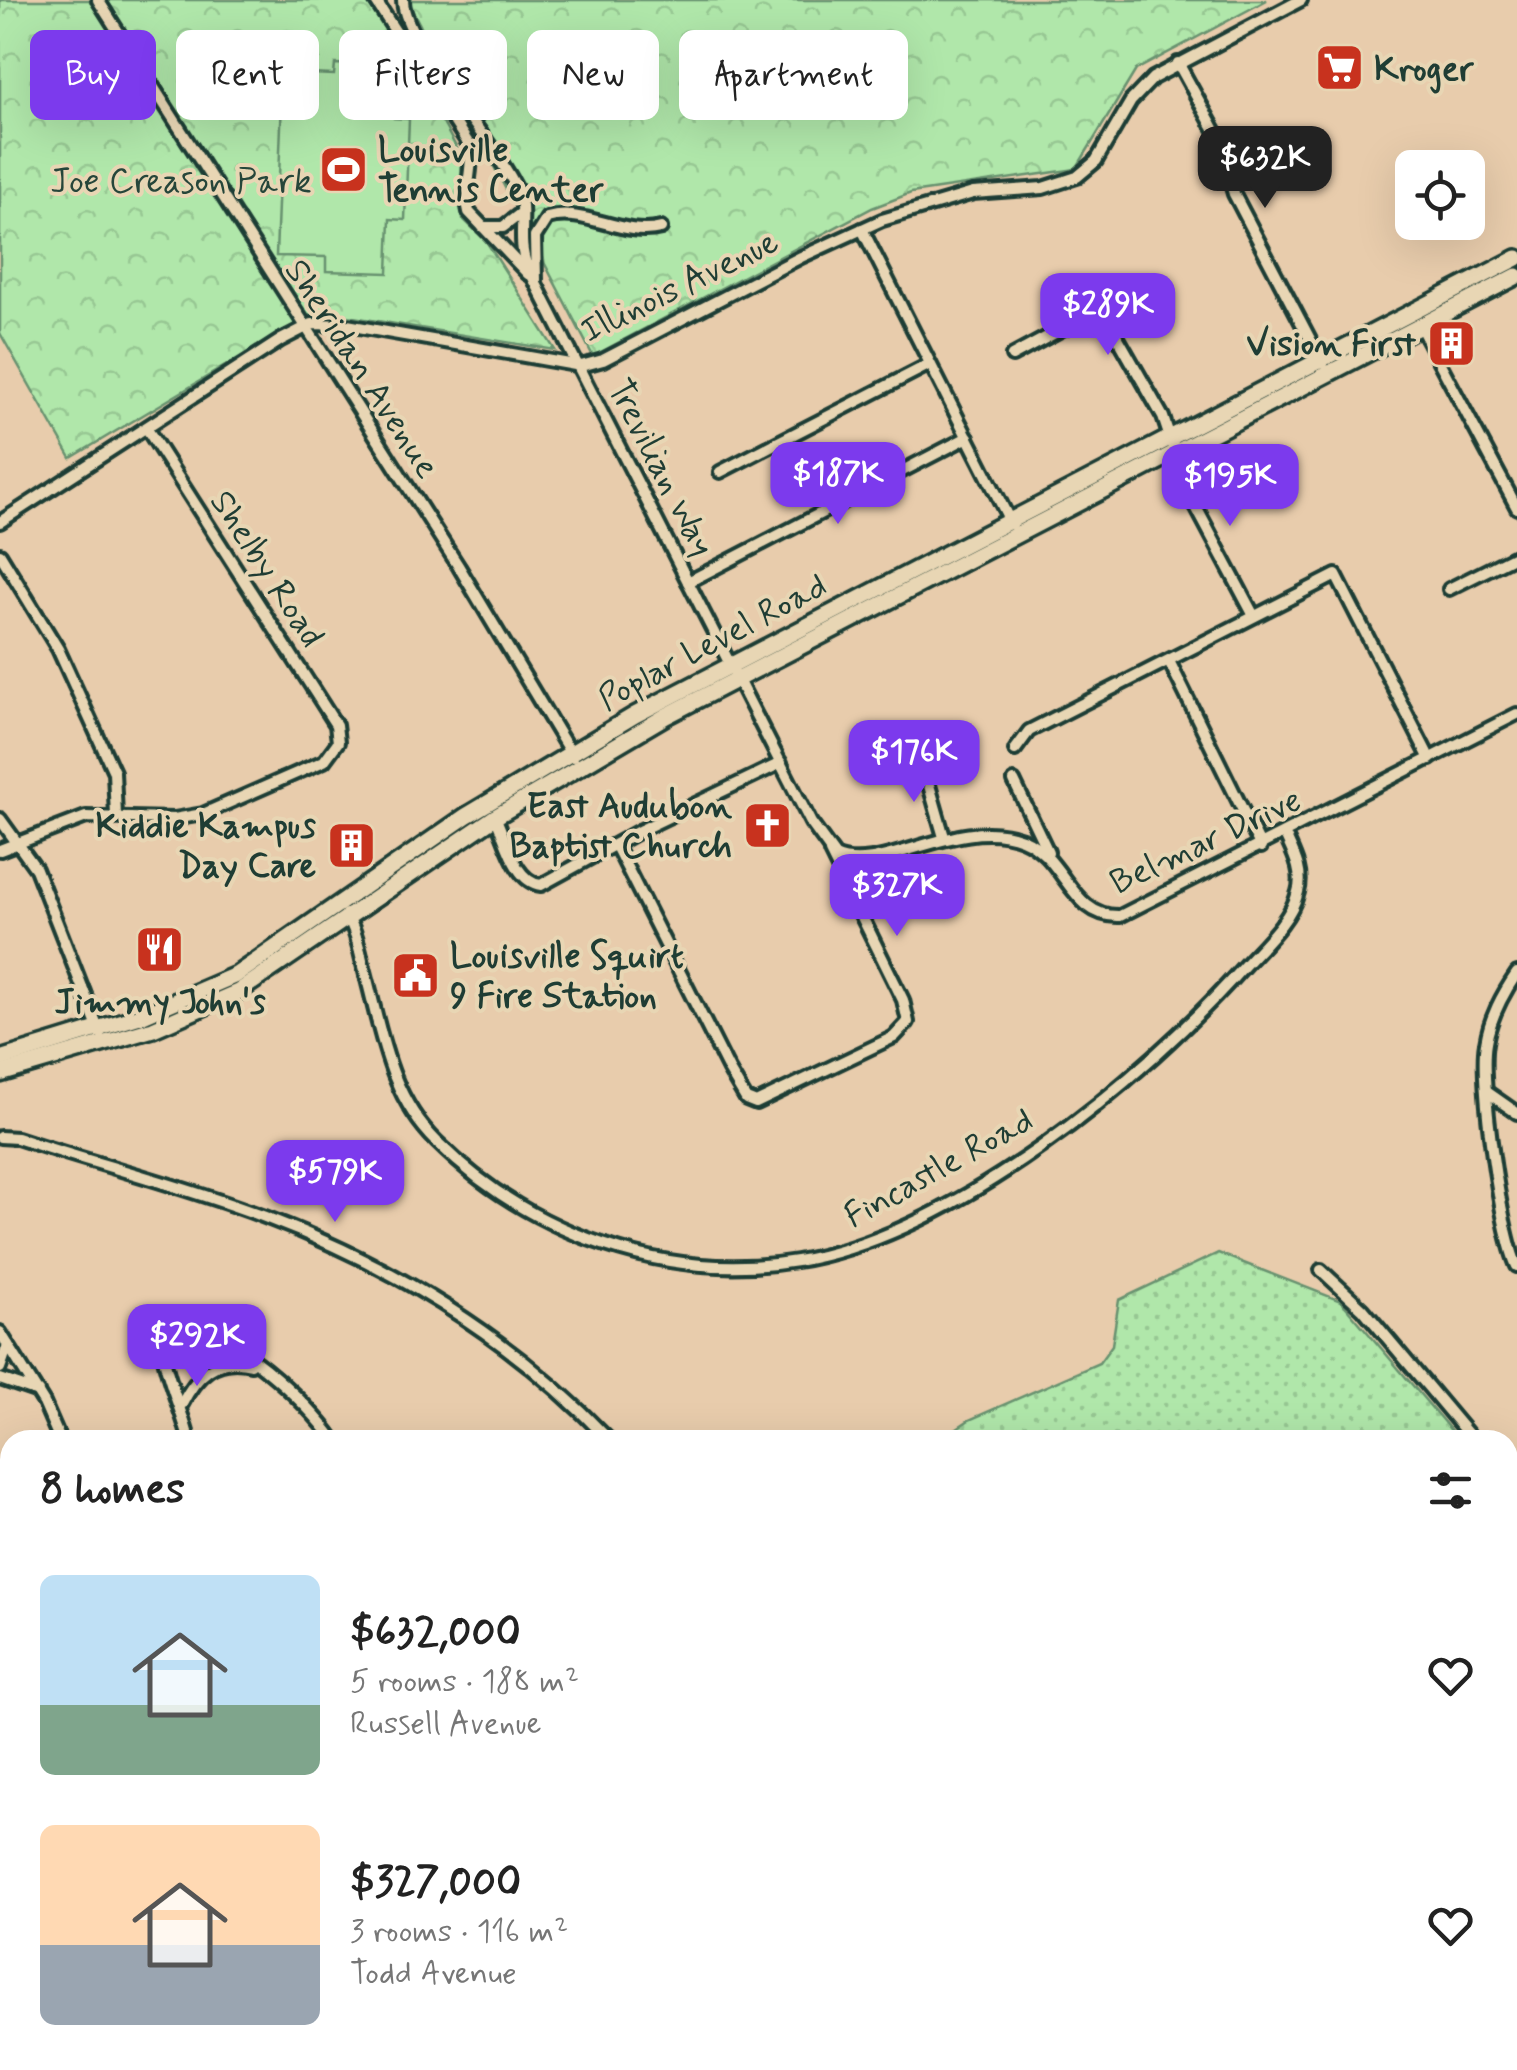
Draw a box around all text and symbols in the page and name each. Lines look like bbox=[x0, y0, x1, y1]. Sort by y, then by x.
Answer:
chip: Buy bbox=[30, 30, 156, 120]
chip: Rent bbox=[176, 30, 319, 120]
chip: Filters bbox=[339, 30, 507, 120]
chip: New bbox=[527, 30, 659, 120]
chip: Apartment bbox=[679, 30, 908, 120]
supermarket icon: Kroger bbox=[1313, 42, 1365, 94]
place label: Kroger bbox=[1374, 47, 1475, 94]
pin: $632K bbox=[1195, 126, 1335, 211]
place label: Louisville Tennis Center bbox=[378, 128, 605, 214]
text: $632K bbox=[1220, 137, 1310, 179]
sports icon: Louisville Tennis Center bbox=[317, 143, 369, 195]
map controls bbox=[1395, 150, 1485, 240]
button: locate bbox=[1395, 150, 1485, 240]
park label: Joe Creason Park bbox=[50, 159, 312, 205]
street label: Illinois Avenue bbox=[573, 219, 786, 354]
street label: Sheridan Avenue bbox=[273, 251, 449, 488]
pin: $289K bbox=[1038, 273, 1178, 358]
text: $289K bbox=[1062, 284, 1154, 326]
building icon: Vision First bbox=[1425, 317, 1477, 369]
place label: Vision First bbox=[1246, 322, 1417, 368]
street label: Trevilian Way bbox=[596, 371, 725, 565]
pin: $187K bbox=[768, 442, 908, 527]
pin: $195K bbox=[1160, 444, 1300, 529]
text: $187K bbox=[792, 453, 884, 495]
text: $195K bbox=[1184, 455, 1276, 497]
street label: Shelby Road bbox=[198, 482, 334, 657]
street label: Poplar Level Road bbox=[591, 563, 835, 722]
pin: $176K bbox=[844, 720, 984, 805]
text: $176K bbox=[871, 731, 957, 773]
street label: Belmar Drive bbox=[1103, 777, 1309, 906]
place label: East Audubon Baptist Church bbox=[510, 784, 733, 870]
church icon: East Audubon Baptist Church bbox=[741, 799, 793, 851]
place label: Kiddie Kampus Day Care bbox=[95, 804, 317, 890]
building icon: Kiddie Kampus Day Care bbox=[325, 819, 377, 871]
pin: $327K bbox=[827, 854, 967, 939]
text: $327K bbox=[852, 865, 942, 907]
restaurant icon: Jimmy John's bbox=[134, 923, 186, 975]
place label: Louisville Squirt 9 Fire Station bbox=[450, 934, 684, 1020]
public building icon: Louisville Squirt 9 Fire Station bbox=[389, 949, 441, 1001]
place label: Jimmy John's bbox=[54, 980, 266, 1026]
street label: Fincastle Road bbox=[836, 1098, 1042, 1240]
pin: $579K bbox=[265, 1140, 405, 1225]
text: $579K bbox=[288, 1151, 382, 1193]
pin: $292K bbox=[127, 1304, 267, 1389]
text: $292K bbox=[149, 1315, 245, 1357]
text: 8 homes bbox=[40, 1463, 185, 1518]
icon: filters bbox=[1423, 1463, 1478, 1518]
text: $632,000 bbox=[350, 1606, 521, 1661]
icon: home bbox=[120, 1615, 240, 1735]
icon: heart bbox=[1423, 1648, 1478, 1703]
text: 5 rooms · 188 m² bbox=[350, 1661, 579, 1703]
text: Russell Avenue bbox=[350, 1703, 542, 1745]
text: $327,000 bbox=[350, 1856, 521, 1911]
icon: home bbox=[120, 1865, 240, 1985]
icon: heart bbox=[1423, 1898, 1478, 1953]
text: 3 rooms · 116 m² bbox=[350, 1911, 568, 1953]
text: Todd Avenue bbox=[350, 1953, 517, 1995]

